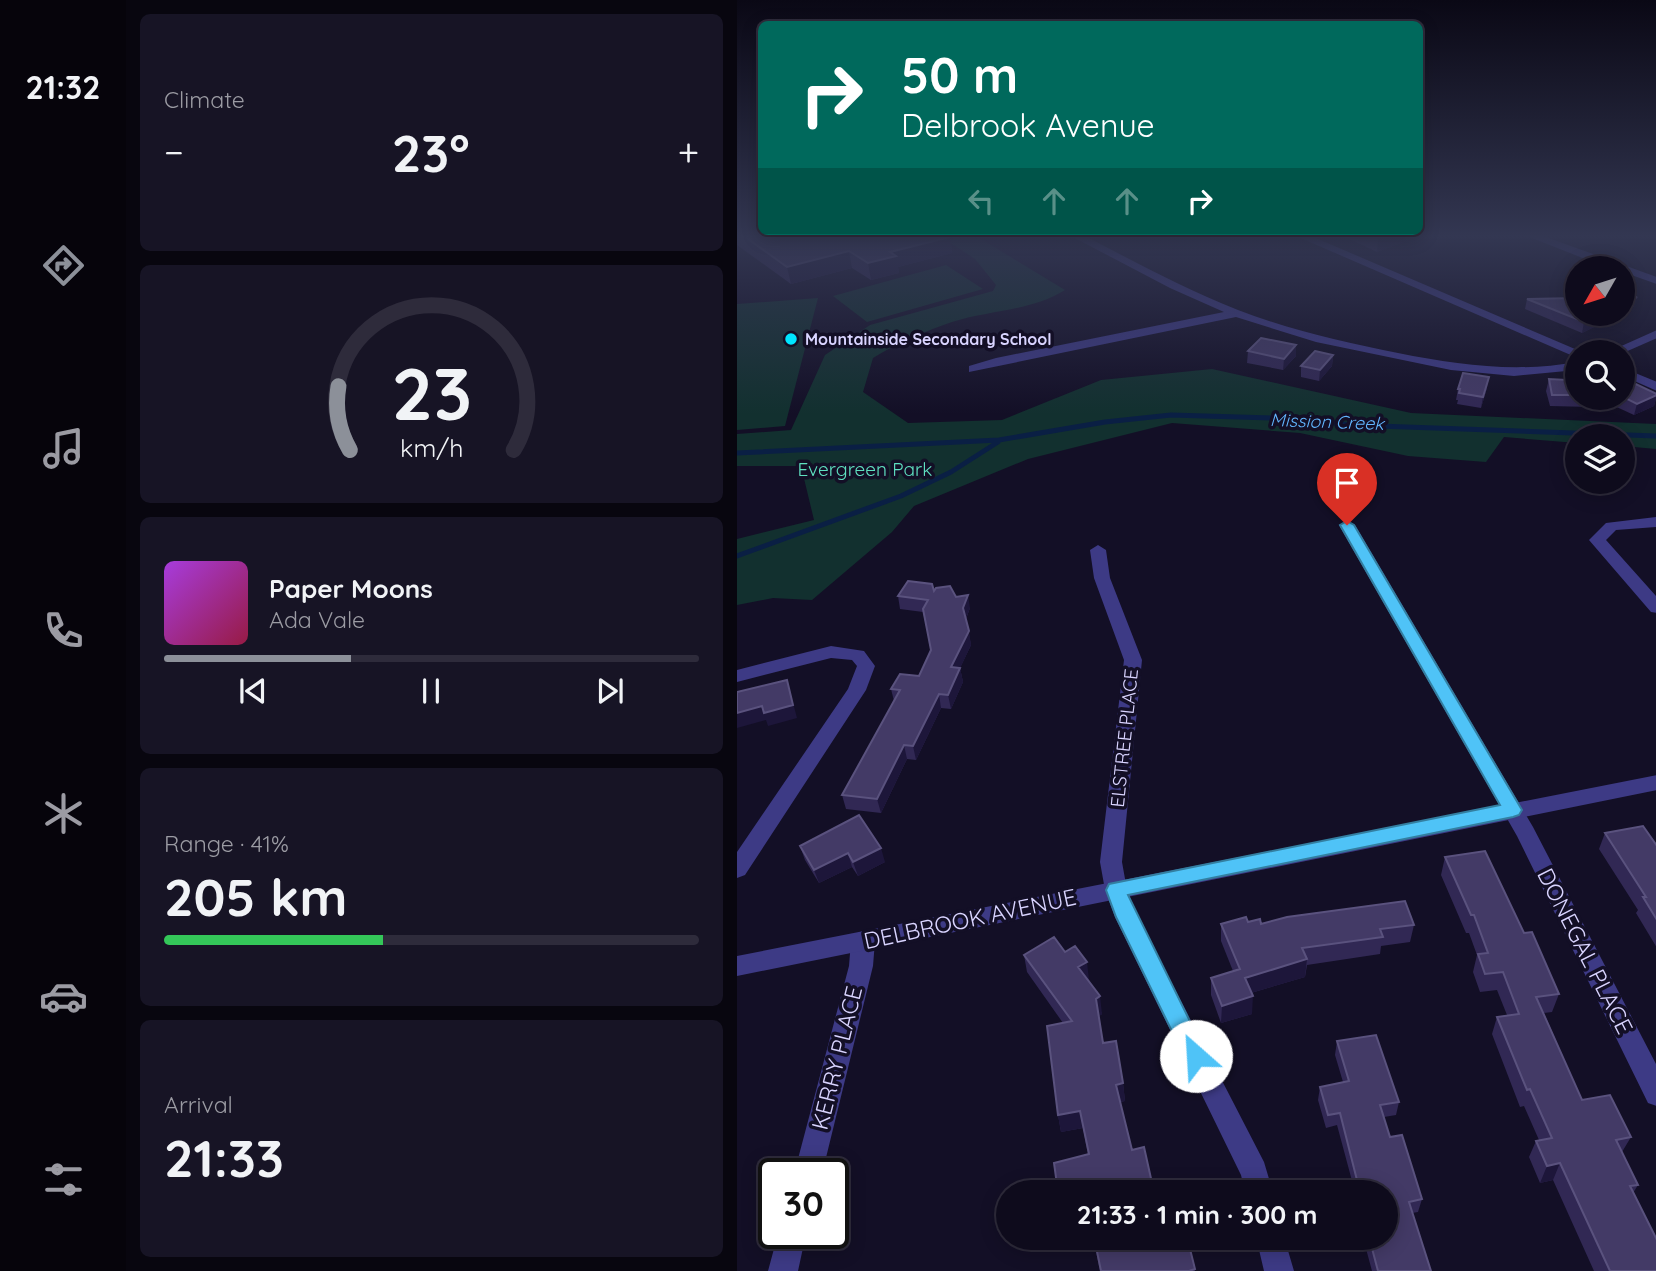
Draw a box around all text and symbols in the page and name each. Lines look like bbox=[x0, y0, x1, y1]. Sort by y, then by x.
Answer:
text: 50 m bbox=[901, 44, 1018, 105]
icon: right bbox=[786, 49, 877, 140]
text: 21:32 bbox=[26, 67, 100, 107]
text: Climate bbox=[164, 85, 245, 114]
text: Delbrook Avenue bbox=[901, 105, 1155, 145]
text: 23° bbox=[392, 120, 470, 185]
text: − bbox=[164, 128, 184, 176]
text: + bbox=[678, 128, 699, 176]
icon: left bbox=[962, 182, 1000, 220]
icon: ahead bbox=[1035, 182, 1073, 220]
icon: ahead bbox=[1108, 182, 1146, 220]
icon: right bbox=[1181, 182, 1219, 220]
icon: directions bbox=[39, 241, 88, 290]
north arrow bbox=[1565, 256, 1635, 326]
map controls bbox=[1565, 256, 1635, 494]
place label: Mountainside Secondary School bbox=[805, 329, 1052, 349]
marker: Mountainside Secondary School bbox=[783, 331, 799, 347]
button: search bbox=[1565, 340, 1635, 410]
text: 23 bbox=[391, 348, 472, 439]
water label: Mission Creek bbox=[1270, 408, 1386, 435]
icon: music bbox=[39, 424, 88, 473]
button: layers bbox=[1565, 424, 1635, 494]
text: km/h bbox=[400, 432, 463, 463]
pin bbox=[1317, 453, 1377, 525]
park label: Evergreen Park bbox=[798, 457, 932, 481]
icon: arrive bbox=[1328, 464, 1366, 502]
text: Paper Moons bbox=[269, 572, 433, 605]
text: Ada Vale bbox=[269, 605, 365, 634]
icon: phone bbox=[39, 606, 88, 655]
street label: ELSTREE PLACE bbox=[1105, 667, 1143, 809]
icon: previous bbox=[234, 672, 272, 710]
icon: pause bbox=[412, 672, 450, 710]
icon: next bbox=[591, 672, 629, 710]
icon: climate bbox=[39, 789, 88, 838]
text: Range · 41% bbox=[164, 829, 289, 858]
street label: DONEGAL PLACE bbox=[1531, 863, 1640, 1039]
text: 205 km bbox=[164, 864, 348, 929]
street label: DELBROOK AVENUE bbox=[861, 882, 1079, 955]
icon: car bbox=[39, 972, 88, 1021]
street label: KERRY PLACE bbox=[805, 983, 868, 1133]
position arrow bbox=[1159, 1019, 1233, 1093]
text: Arrival bbox=[164, 1090, 233, 1119]
text: 21:33 bbox=[164, 1125, 284, 1190]
icon: filters bbox=[39, 1155, 88, 1204]
speed limit sign: 30 bbox=[758, 1158, 849, 1249]
text: 21:33 · 1 min · 300 m bbox=[1077, 1198, 1317, 1231]

